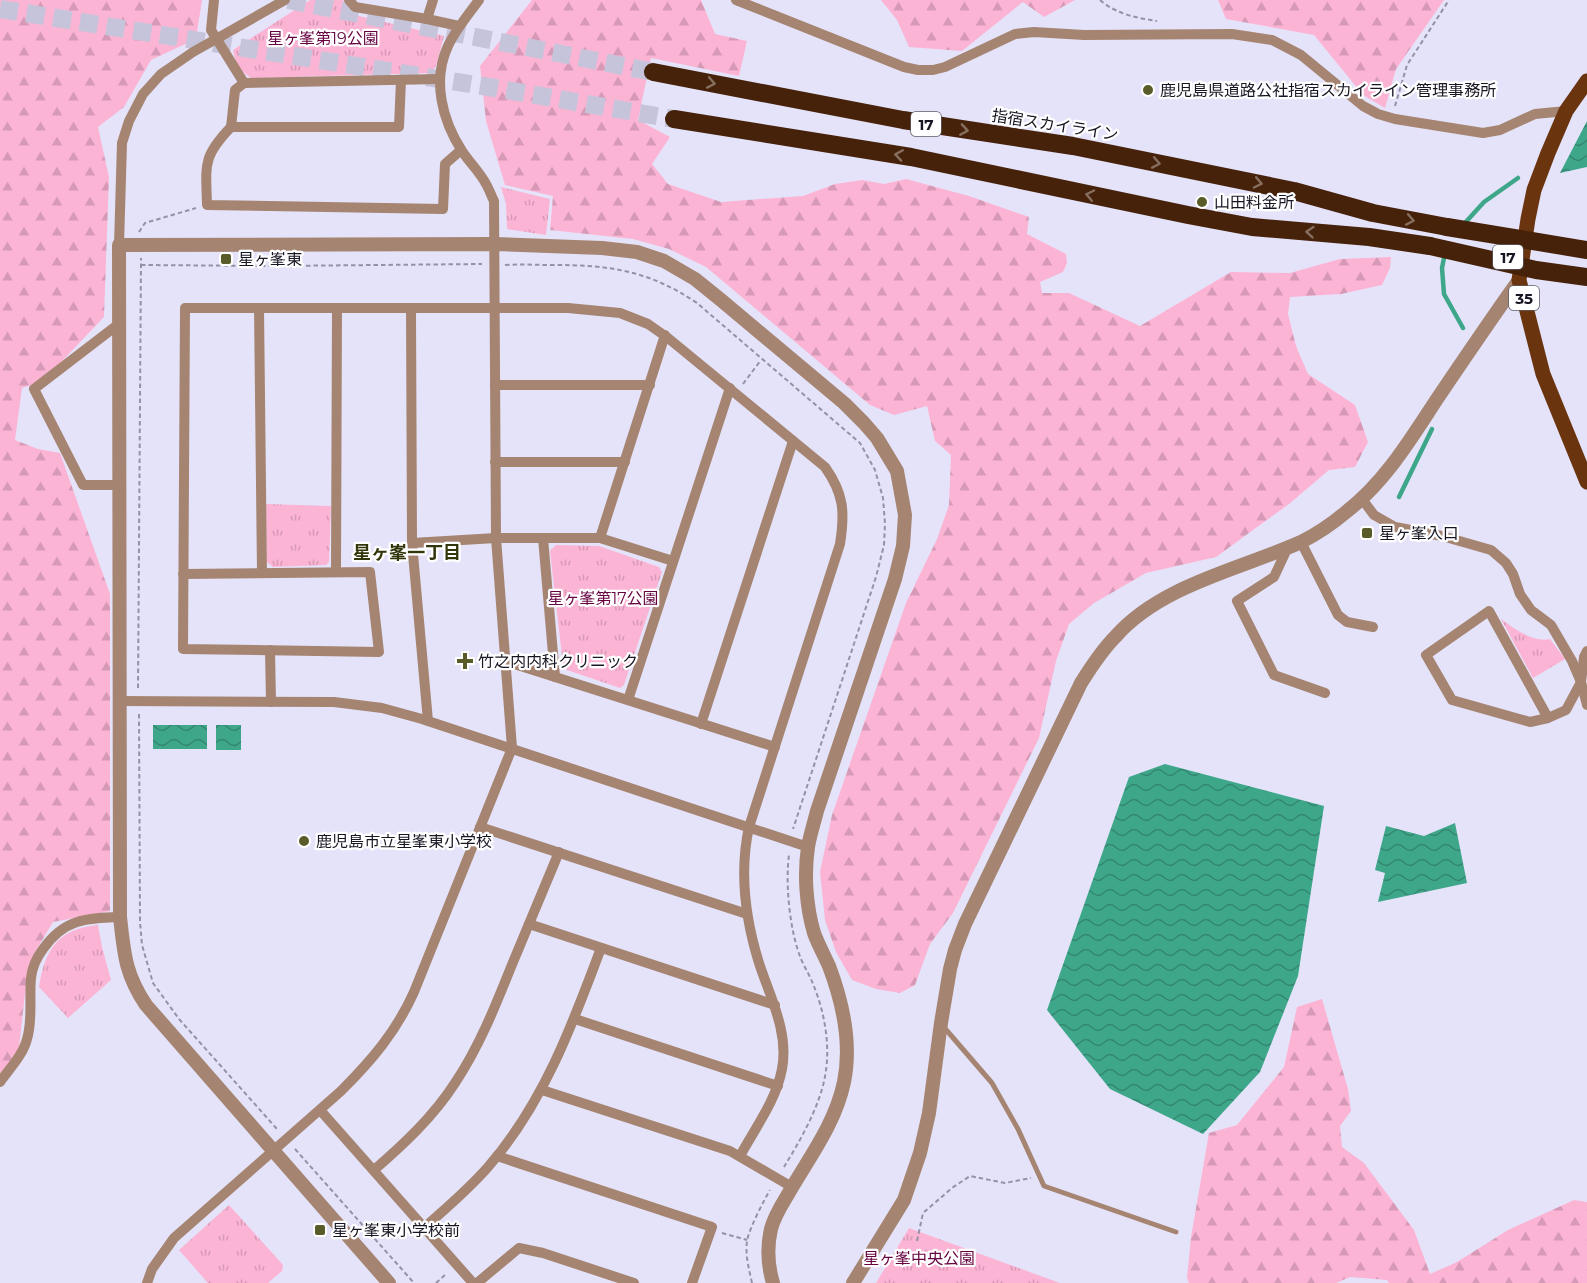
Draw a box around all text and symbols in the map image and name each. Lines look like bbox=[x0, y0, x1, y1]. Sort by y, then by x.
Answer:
park label: 星ヶ峯第19公園 bbox=[267, 29, 379, 48]
one-way arrow bbox=[705, 76, 715, 89]
place label: 鹿児島県道路公社指宿スカイライン管理事務所 bbox=[1160, 81, 1496, 100]
marker: 鹿児島県道路公社指宿スカイライン管理事務所 bbox=[1141, 83, 1155, 97]
street label: 指宿スカイライン bbox=[990, 106, 1120, 144]
road number: 17 bbox=[911, 112, 941, 136]
one-way arrow bbox=[960, 123, 969, 135]
one-way arrow bbox=[894, 149, 904, 162]
one-way arrow bbox=[1151, 156, 1161, 169]
one-way arrow bbox=[1253, 176, 1263, 189]
one-way arrow bbox=[1085, 189, 1095, 202]
place label: 山田料金所 bbox=[1214, 193, 1294, 212]
marker: 山田料金所 bbox=[1195, 195, 1209, 209]
one-way arrow bbox=[1405, 213, 1415, 226]
one-way arrow bbox=[1306, 226, 1315, 239]
road number: 17 bbox=[1493, 245, 1523, 269]
place label: 星ヶ峯東 bbox=[238, 250, 302, 269]
marker: 星ヶ峯東 bbox=[219, 252, 233, 266]
road number: 35 bbox=[1509, 286, 1539, 310]
place label: 星ヶ峯入口 bbox=[1379, 524, 1459, 543]
marker: 星ヶ峯入口 bbox=[1360, 526, 1374, 540]
district label: 星ヶ峯一丁目 bbox=[353, 542, 461, 564]
park label: 星ヶ峯第17公園 bbox=[547, 589, 659, 608]
marker: 竹之内内科クリニック bbox=[456, 652, 474, 670]
place label: 竹之内内科クリニック bbox=[478, 652, 638, 671]
place label: 鹿児島市立星峯東小学校 bbox=[316, 832, 492, 851]
marker: 鹿児島市立星峯東小学校 bbox=[297, 834, 311, 848]
place label: 星ヶ峯東小学校前 bbox=[332, 1221, 460, 1240]
marker: 星ヶ峯東小学校前 bbox=[313, 1223, 327, 1237]
park label: 星ヶ峯中央公園 bbox=[863, 1249, 975, 1268]

